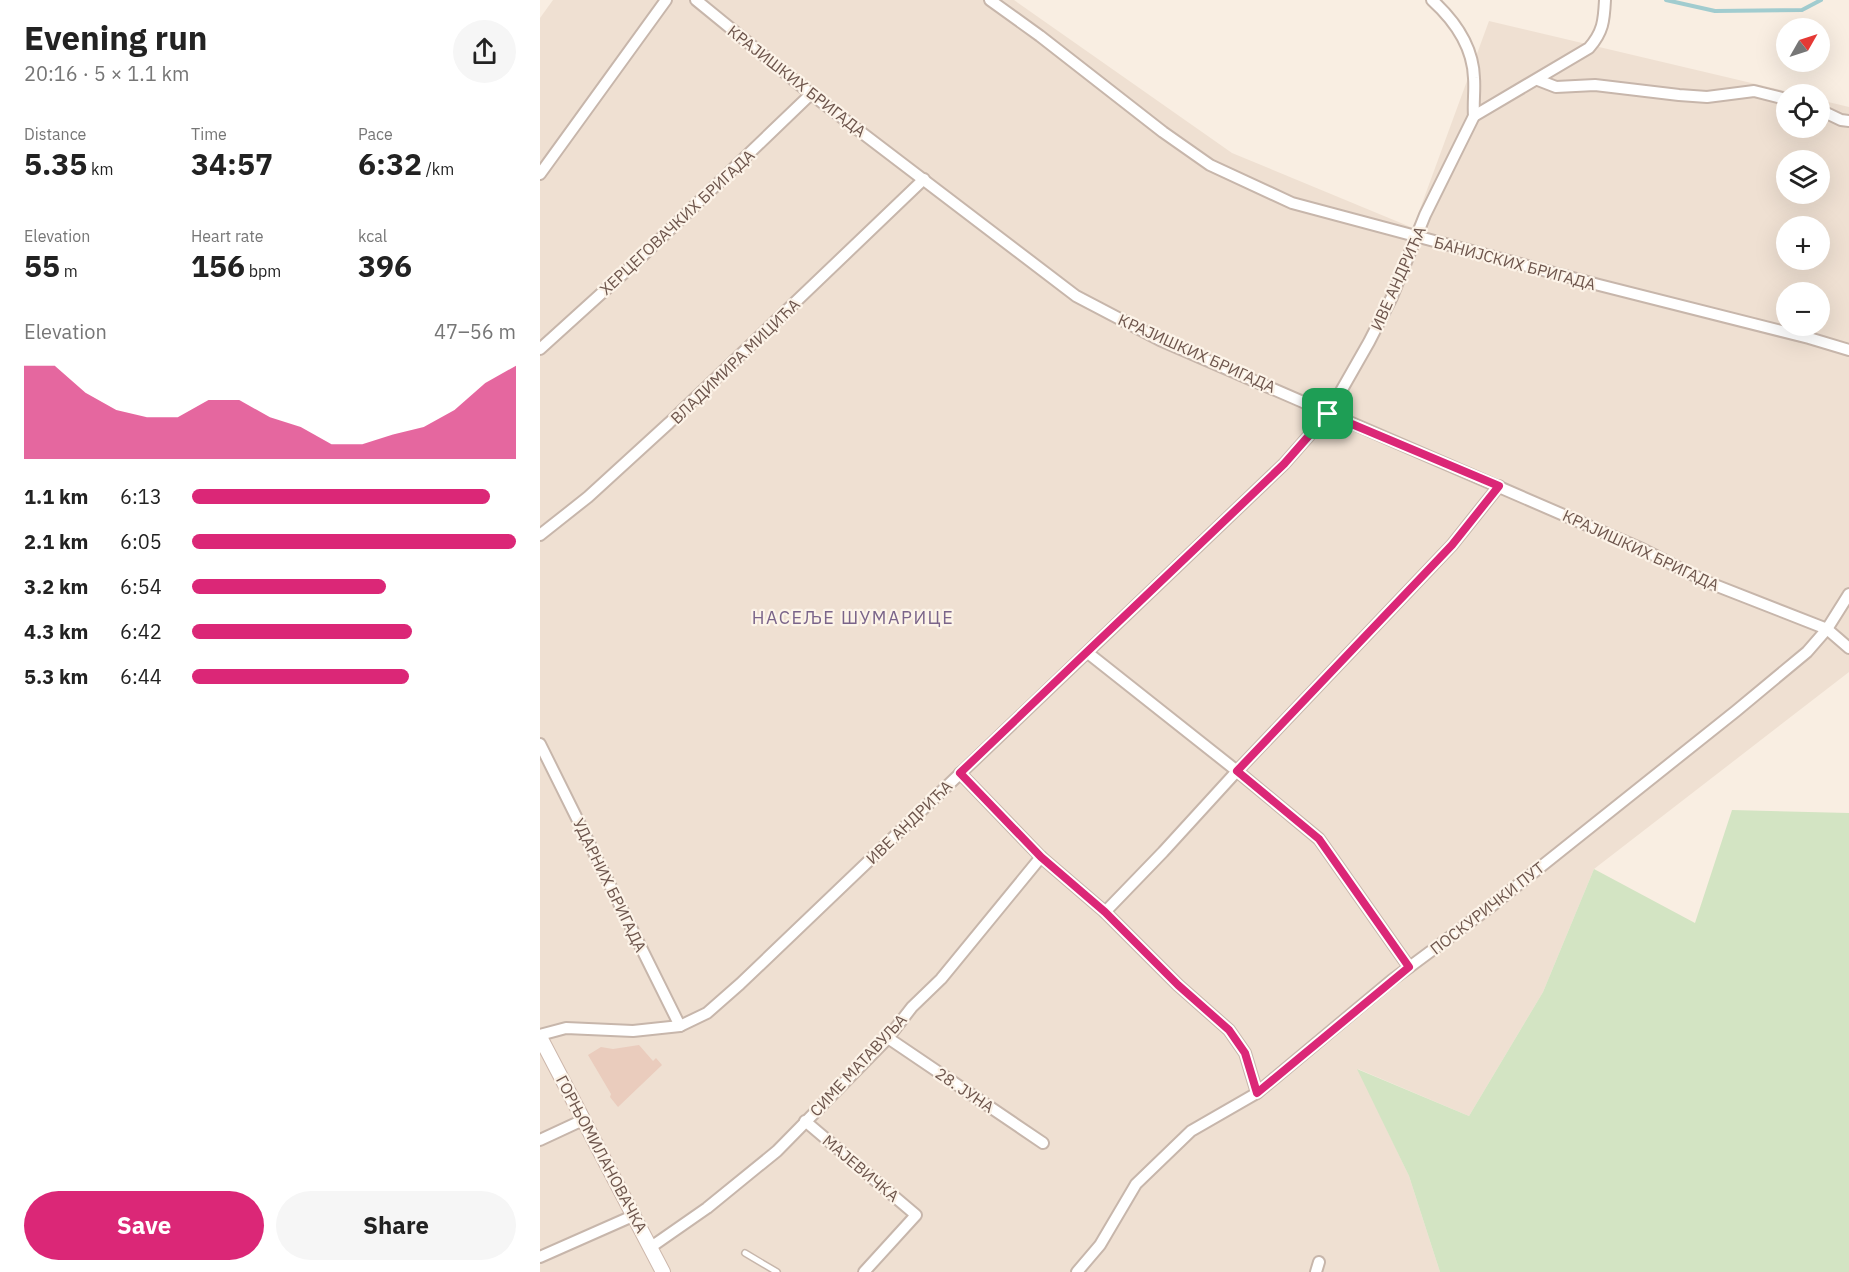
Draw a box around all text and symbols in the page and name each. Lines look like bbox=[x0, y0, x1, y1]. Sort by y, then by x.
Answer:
text: Evening run bbox=[24, 16, 208, 59]
north arrow bbox=[1776, 18, 1830, 72]
map controls bbox=[1776, 18, 1830, 336]
button: share bbox=[453, 20, 516, 83]
street label: КРАЈИШКИХ БРИГАДА bbox=[724, 21, 870, 141]
text: 20:16 · 5 × 1.1 km bbox=[24, 60, 189, 87]
button: locate bbox=[1776, 84, 1830, 138]
text: Distance bbox=[24, 124, 86, 144]
text: Time bbox=[191, 124, 227, 144]
text: Pace bbox=[358, 124, 393, 144]
text: 5.35 bbox=[24, 144, 87, 183]
text: 34:57 bbox=[191, 144, 273, 183]
text: 6:32 bbox=[358, 144, 422, 183]
street label: ХЕРЦЕГОВАЧКИХ БРИГАДА bbox=[595, 145, 759, 299]
button: layers bbox=[1776, 150, 1830, 204]
text: km bbox=[87, 159, 114, 179]
text: /km bbox=[422, 159, 454, 179]
button: + bbox=[1776, 216, 1830, 270]
street label: ИВЕ АНДРИЋА bbox=[1366, 223, 1430, 333]
text: Elevation bbox=[24, 226, 90, 246]
text: Heart rate bbox=[191, 226, 264, 246]
text: kcal bbox=[358, 226, 387, 246]
street label: БАНИЈСКИХ БРИГАДА bbox=[1432, 232, 1598, 294]
text: 55 bbox=[24, 246, 60, 285]
text: 156 bbox=[191, 246, 245, 285]
text: 396 bbox=[358, 246, 412, 285]
text: m bbox=[60, 261, 78, 281]
text: bpm bbox=[245, 261, 281, 281]
button: − bbox=[1776, 282, 1830, 336]
street label: ВЛАДИМИРА МИЦИЋА bbox=[666, 294, 804, 428]
street label: КРАЈИШКИХ БРИГАДА bbox=[1115, 309, 1279, 397]
text: Elevation bbox=[24, 318, 107, 345]
text: 47–56 m bbox=[434, 318, 516, 345]
pin bbox=[1302, 388, 1353, 439]
icon: arrive bbox=[1311, 397, 1344, 430]
text: 1.1 km bbox=[24, 483, 88, 510]
text: 6:13 bbox=[120, 483, 162, 510]
street label: КРАЈИШКИХ БРИГАДА bbox=[1560, 505, 1722, 595]
text: 2.1 km bbox=[24, 528, 88, 555]
text: 6:05 bbox=[120, 528, 162, 555]
text: 3.2 km bbox=[24, 573, 88, 600]
text: 6:54 bbox=[120, 573, 162, 600]
district label: НАСЕЉЕ ШУМАРИЦЕ bbox=[752, 606, 954, 629]
text: 4.3 km bbox=[24, 618, 88, 645]
text: 6:42 bbox=[120, 618, 162, 645]
text: 5.3 km bbox=[24, 663, 88, 690]
text: 6:44 bbox=[120, 663, 162, 690]
street label: ИВЕ АНДРИЋА bbox=[862, 776, 956, 868]
street label: УДАРНИХ БРИГАДА bbox=[569, 815, 651, 955]
street label: ПОСКУРИЧКИ ПУТ bbox=[1426, 857, 1548, 959]
street label: СИМЕ МАТАВУЉА bbox=[805, 1009, 911, 1121]
street label: 28. ЈУНА bbox=[932, 1063, 998, 1117]
street label: ГОРЊОМИЛАНОВАЧКА bbox=[552, 1072, 652, 1236]
street label: МАЈЕВИЧКА bbox=[819, 1130, 903, 1206]
button: Save bbox=[24, 1191, 264, 1260]
button: Share bbox=[276, 1191, 516, 1260]

